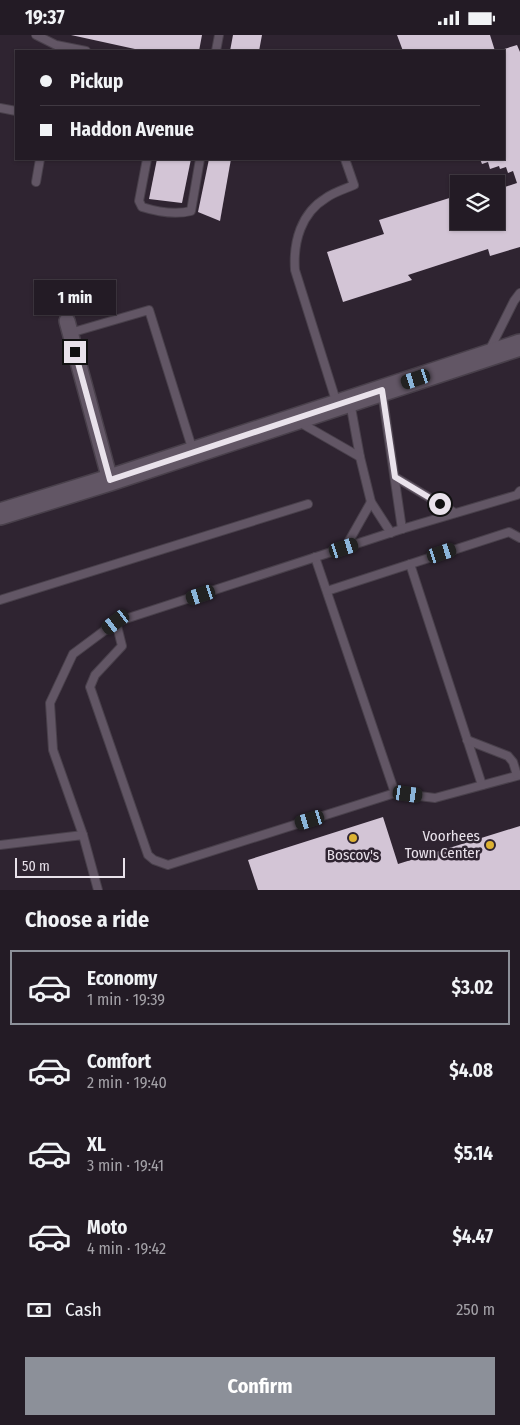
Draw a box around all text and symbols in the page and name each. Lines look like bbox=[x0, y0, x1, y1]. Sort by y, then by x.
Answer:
text: 19:37 bbox=[25, 6, 65, 29]
text: Pickup bbox=[70, 70, 123, 93]
text: Haddon Avenue bbox=[70, 118, 194, 141]
map controls bbox=[450, 175, 505, 230]
button: layers bbox=[450, 175, 505, 230]
callout: 1 min bbox=[34, 279, 116, 315]
text: 1 min bbox=[58, 288, 92, 307]
route end bbox=[64, 341, 86, 363]
car bbox=[399, 367, 432, 391]
route start bbox=[429, 493, 451, 515]
car bbox=[327, 536, 360, 560]
car bbox=[425, 541, 458, 565]
car bbox=[184, 583, 217, 607]
car bbox=[99, 607, 132, 637]
car bbox=[392, 784, 423, 804]
car bbox=[293, 808, 326, 832]
place label: Voorhees Town Center bbox=[405, 827, 481, 862]
marker: Boscov's bbox=[347, 832, 359, 844]
marker: Voorhees Town Center bbox=[484, 839, 496, 851]
place label: Boscov's bbox=[327, 846, 379, 864]
scale bar bbox=[15, 855, 125, 878]
text: 50 m bbox=[22, 858, 50, 875]
text: Choose a ride bbox=[25, 906, 149, 933]
icon: car bbox=[27, 965, 72, 1010]
text: Economy bbox=[87, 967, 157, 990]
text: $3.02 bbox=[451, 976, 493, 999]
text: 1 min · 19:39 bbox=[87, 990, 165, 1009]
icon: car bbox=[27, 1048, 72, 1093]
text: Comfort bbox=[87, 1050, 151, 1073]
text: $4.08 bbox=[449, 1059, 493, 1082]
text: 2 min · 19:40 bbox=[87, 1073, 167, 1092]
icon: car bbox=[27, 1131, 72, 1176]
text: XL bbox=[87, 1133, 106, 1156]
text: $5.14 bbox=[454, 1142, 493, 1165]
text: 3 min · 19:41 bbox=[87, 1156, 164, 1175]
icon: car bbox=[27, 1214, 72, 1259]
text: Moto bbox=[87, 1216, 127, 1239]
text: $4.47 bbox=[452, 1225, 493, 1248]
text: 4 min · 19:42 bbox=[87, 1239, 166, 1258]
icon: cash bbox=[25, 1296, 53, 1324]
text: Cash bbox=[65, 1298, 102, 1321]
text: 250 m bbox=[456, 1300, 495, 1319]
button: Confirm bbox=[25, 1357, 495, 1415]

